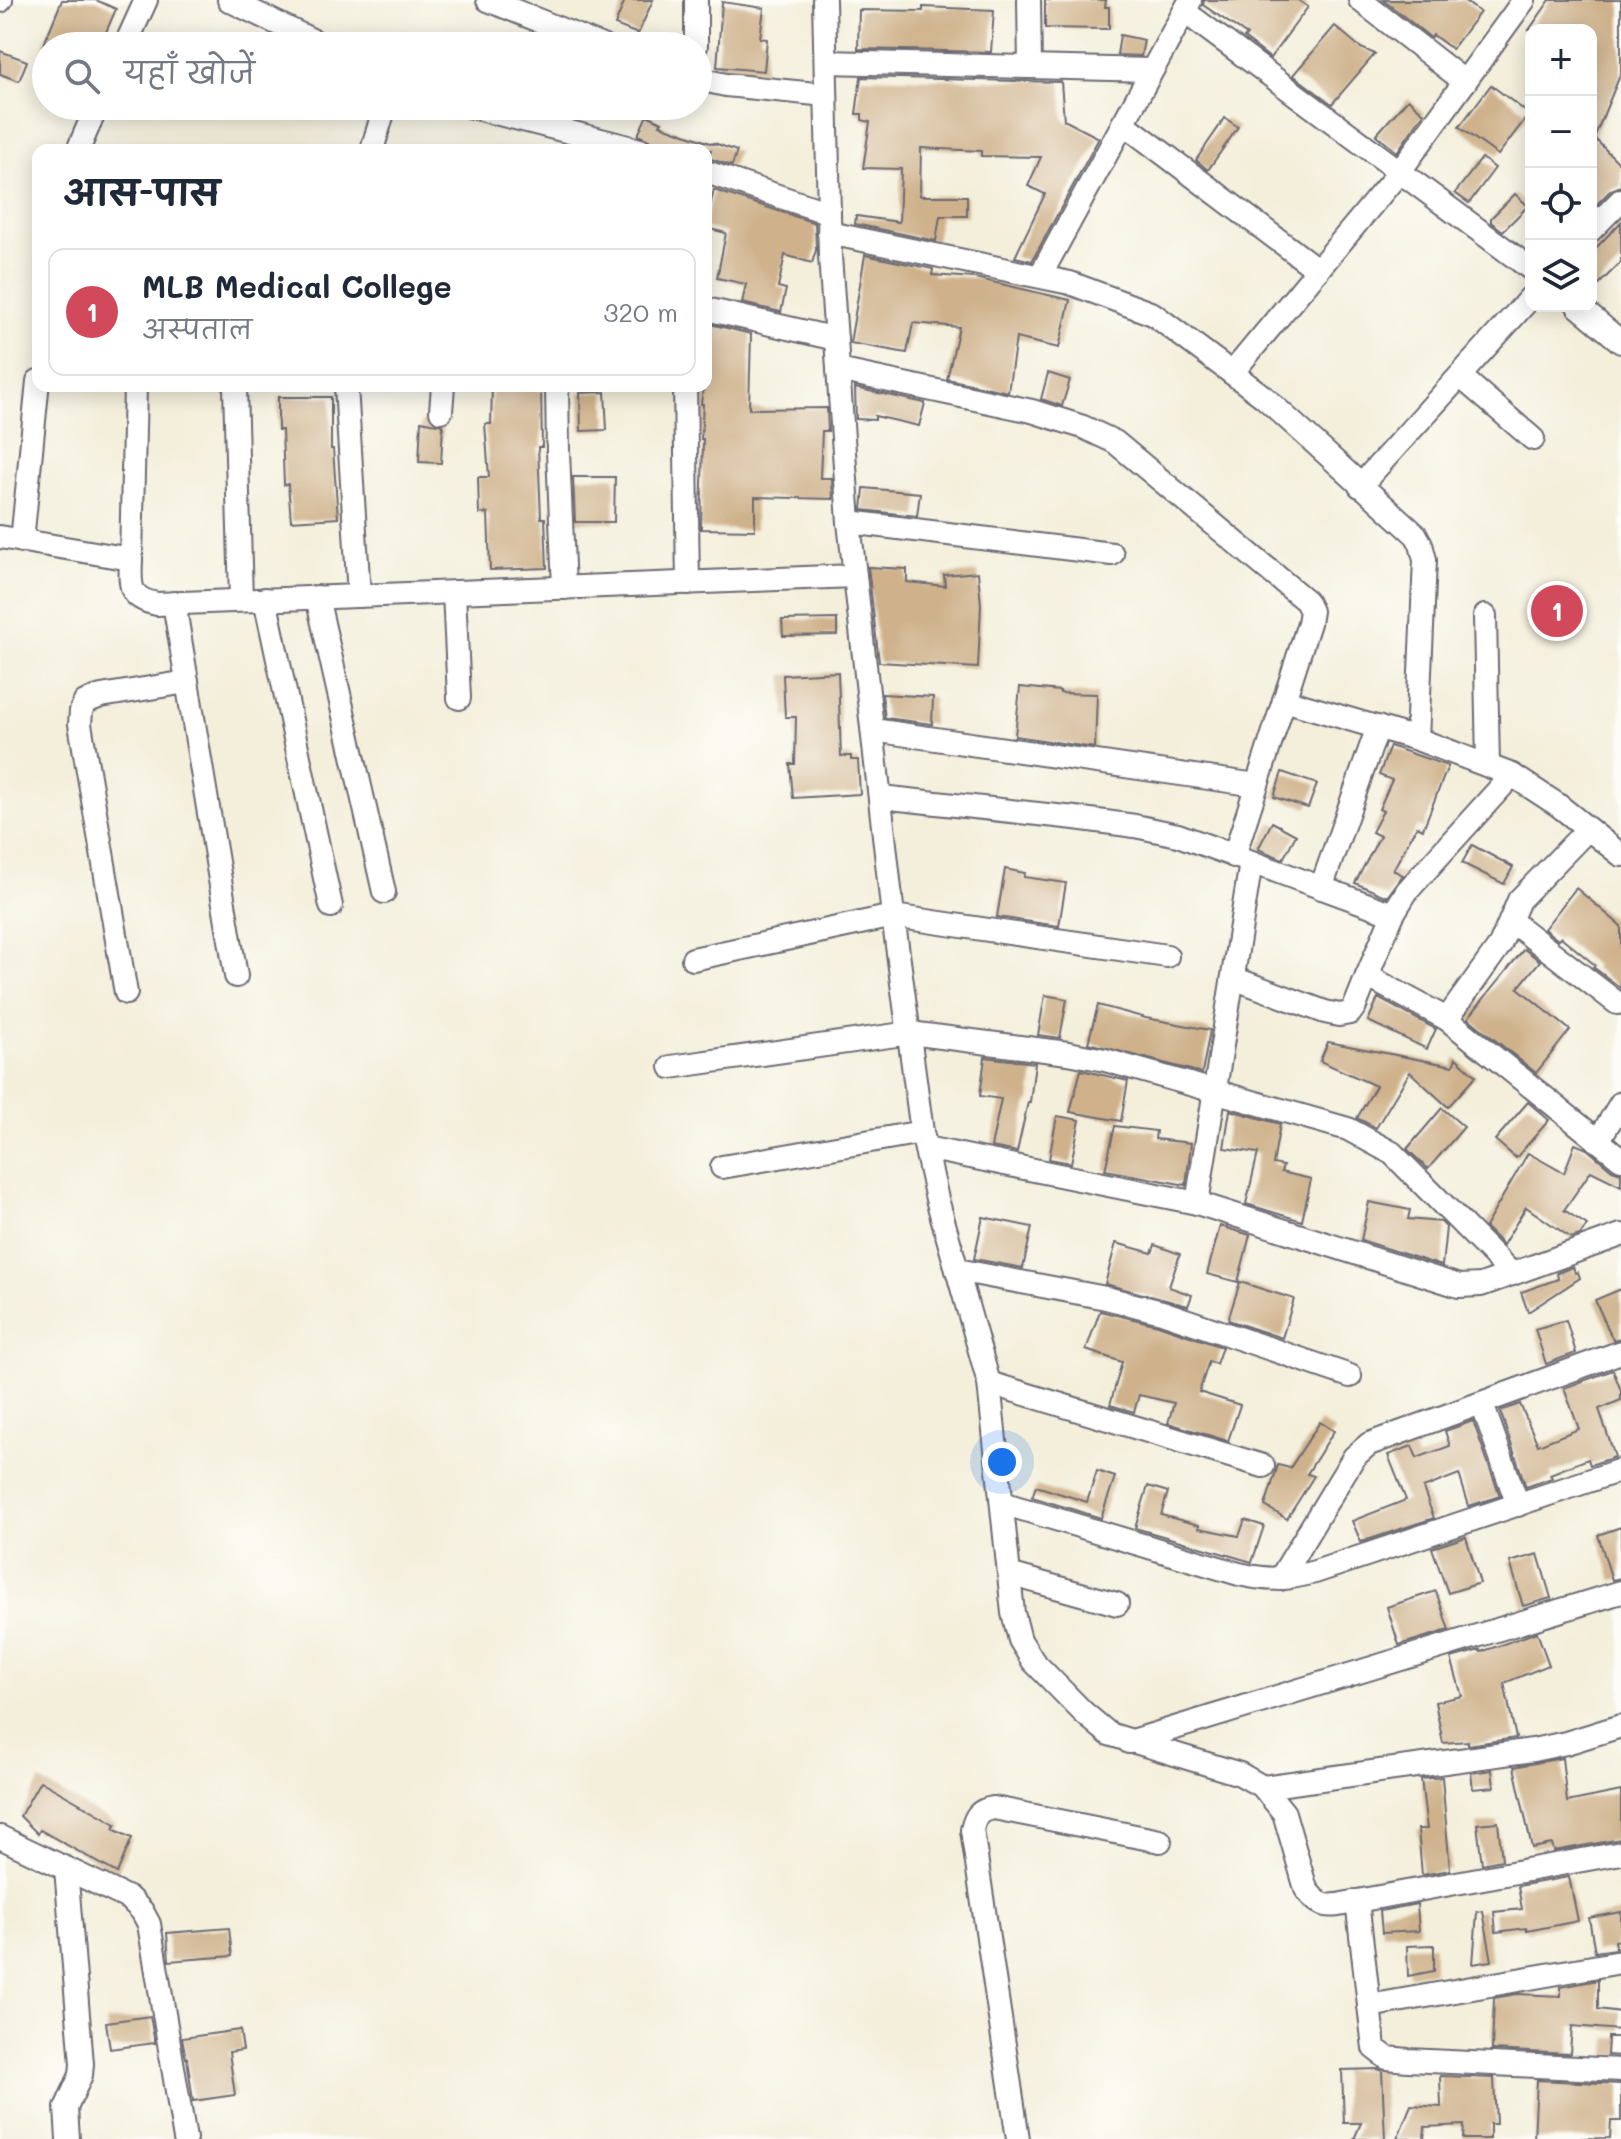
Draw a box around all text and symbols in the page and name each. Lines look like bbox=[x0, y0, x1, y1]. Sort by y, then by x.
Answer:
map controls bbox=[1525, 24, 1597, 312]
button: + bbox=[1525, 24, 1597, 96]
search box bbox=[32, 32, 712, 120]
text: यहाँ खोजें bbox=[124, 52, 255, 92]
icon: search bbox=[60, 54, 104, 98]
button: − bbox=[1525, 96, 1597, 168]
button: locate bbox=[1525, 168, 1597, 240]
text: आस-पास bbox=[64, 169, 220, 214]
button: layers bbox=[1525, 240, 1597, 312]
text: MLB Medical College bbox=[142, 266, 452, 306]
text: 1 bbox=[86, 295, 98, 329]
text: 320 m bbox=[603, 295, 678, 329]
text: अस्पताल bbox=[142, 312, 252, 346]
pin: 1 bbox=[1531, 581, 1583, 641]
your location bbox=[982, 1442, 1022, 1482]

